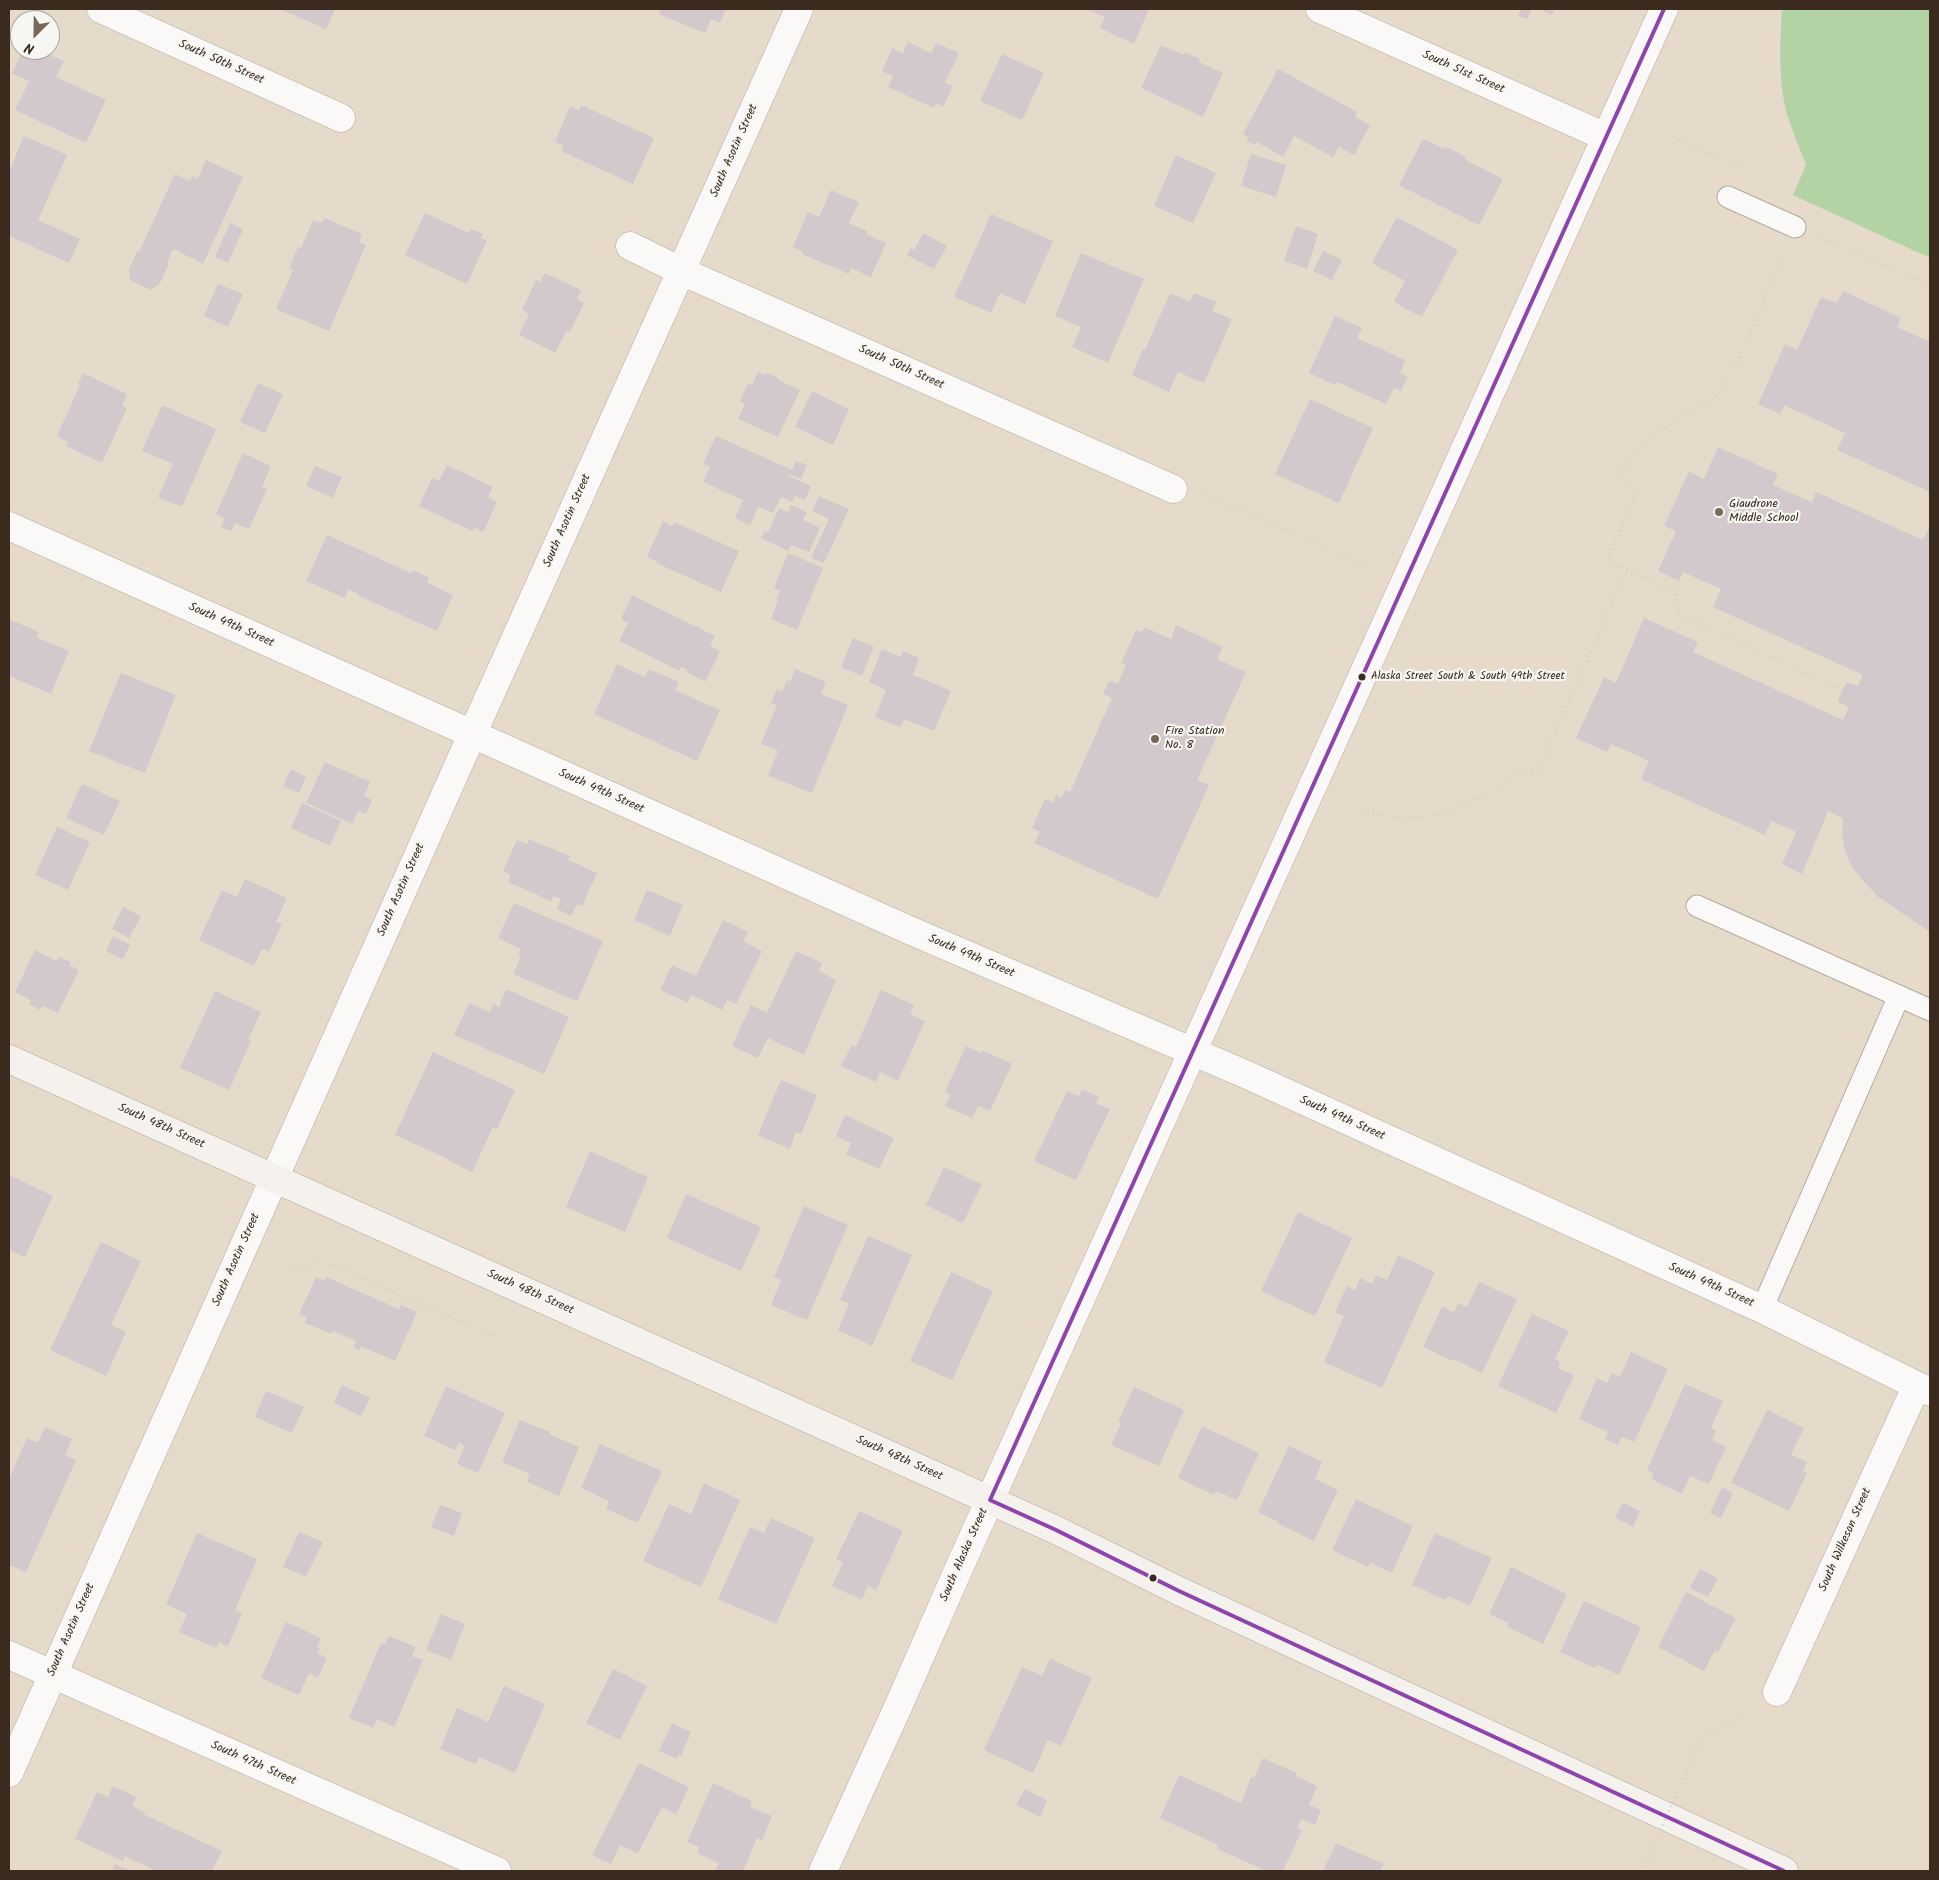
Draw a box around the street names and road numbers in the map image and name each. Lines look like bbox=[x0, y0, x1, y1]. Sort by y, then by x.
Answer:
street label: South 50th Street bbox=[176, 38, 266, 88]
street label: South 51st Street bbox=[1420, 48, 1506, 98]
street label: South Asotin Street bbox=[708, 102, 762, 200]
street label: South 50th Street bbox=[856, 343, 946, 393]
street label: South Asotin Street bbox=[541, 472, 595, 570]
street label: South 49th Street bbox=[186, 601, 276, 651]
street label: South 49th Street bbox=[556, 767, 646, 817]
street label: South Asotin Street bbox=[375, 841, 429, 939]
street label: South 49th Street bbox=[926, 932, 1016, 982]
street label: South 49th Street bbox=[1297, 1094, 1387, 1144]
street label: South 48th Street bbox=[115, 1101, 207, 1153]
street label: South Asotin Street bbox=[210, 1211, 264, 1309]
street label: South 49th Street bbox=[1666, 1261, 1756, 1311]
street label: South 48th Street bbox=[484, 1267, 576, 1319]
street label: South 48th Street bbox=[853, 1433, 945, 1485]
street label: South Wilkeson Street bbox=[1817, 1486, 1875, 1594]
street label: South Alaska Street bbox=[938, 1506, 992, 1604]
street label: South Asotin Street bbox=[45, 1581, 99, 1679]
street label: South 47th Street bbox=[208, 1739, 298, 1789]

